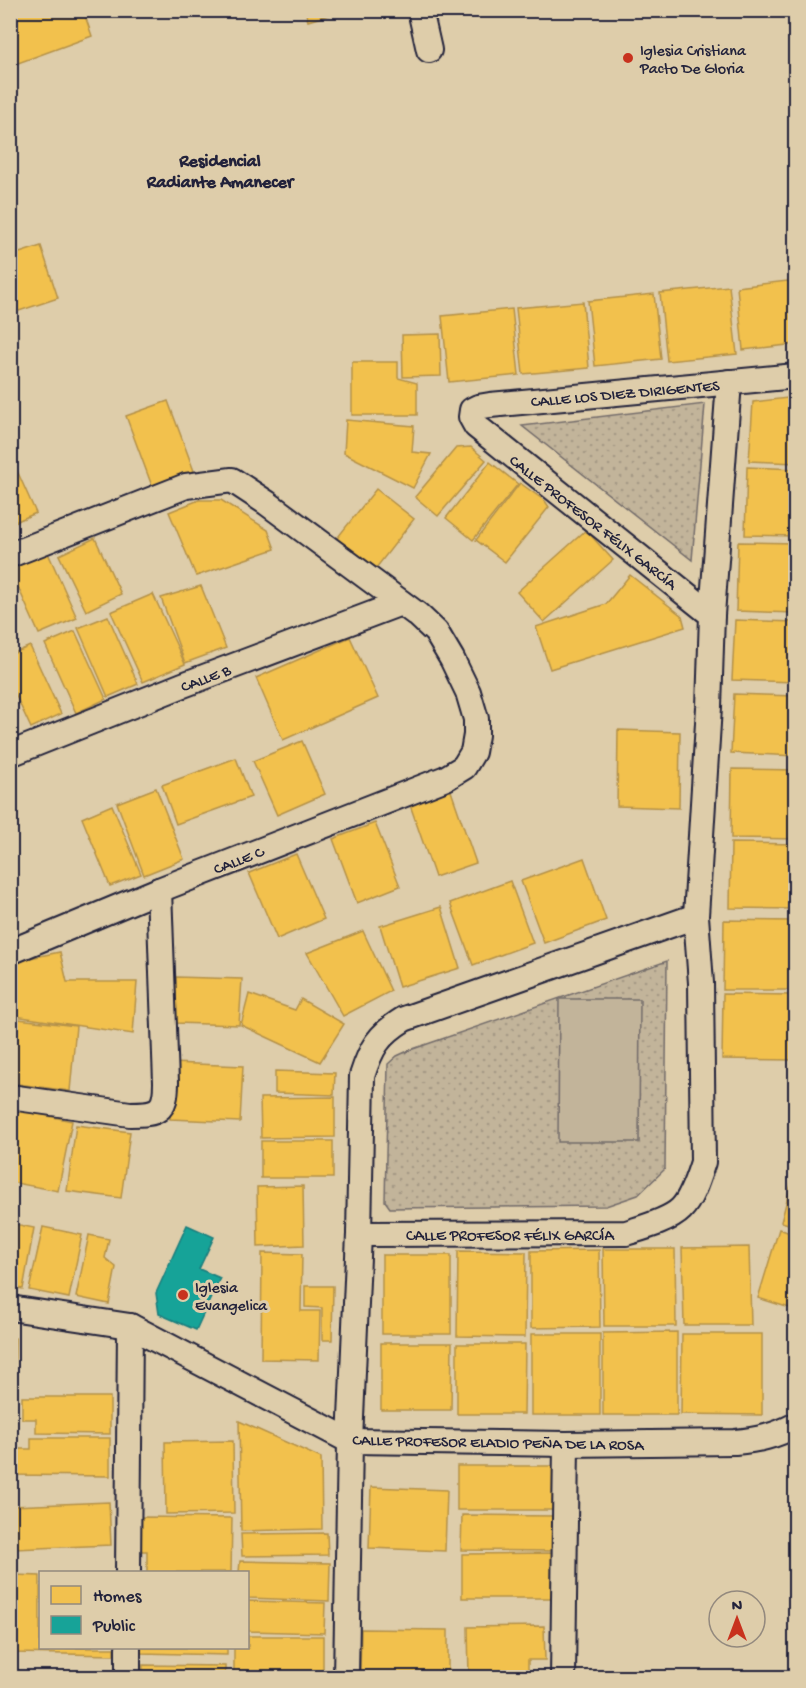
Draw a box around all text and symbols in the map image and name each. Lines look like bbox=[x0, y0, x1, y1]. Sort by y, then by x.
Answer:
place label: Iglesia Cristiana Pacto De Gloria bbox=[639, 43, 747, 80]
marker: Iglesia Cristiana Pacto De Gloria bbox=[621, 51, 635, 65]
district label: Residencial Radiante Amanecer bbox=[146, 152, 296, 194]
street label: CALLE LOS DIEZ DIRIGENTES bbox=[530, 378, 721, 413]
street label: CALLE PROFESOR FÉLIX GARCÍA bbox=[504, 452, 681, 596]
street label: CALLE B bbox=[179, 662, 235, 698]
street label: CALLE C bbox=[211, 844, 268, 881]
street label: CALLE PROFESOR FÉLIX GARCÍA bbox=[406, 1227, 615, 1247]
place label: Iglesia Evangelica bbox=[195, 1280, 268, 1317]
marker: Iglesia Evangelica bbox=[176, 1288, 190, 1302]
street label: CALLE PROFESOR ELADIO PEÑA DE LA ROSA bbox=[352, 1431, 645, 1457]
legend bbox=[39, 1571, 249, 1649]
text: Homes bbox=[93, 1587, 143, 1608]
north arrow bbox=[707, 1589, 767, 1649]
text: N bbox=[732, 1598, 743, 1617]
text: Public bbox=[92, 1617, 136, 1638]

